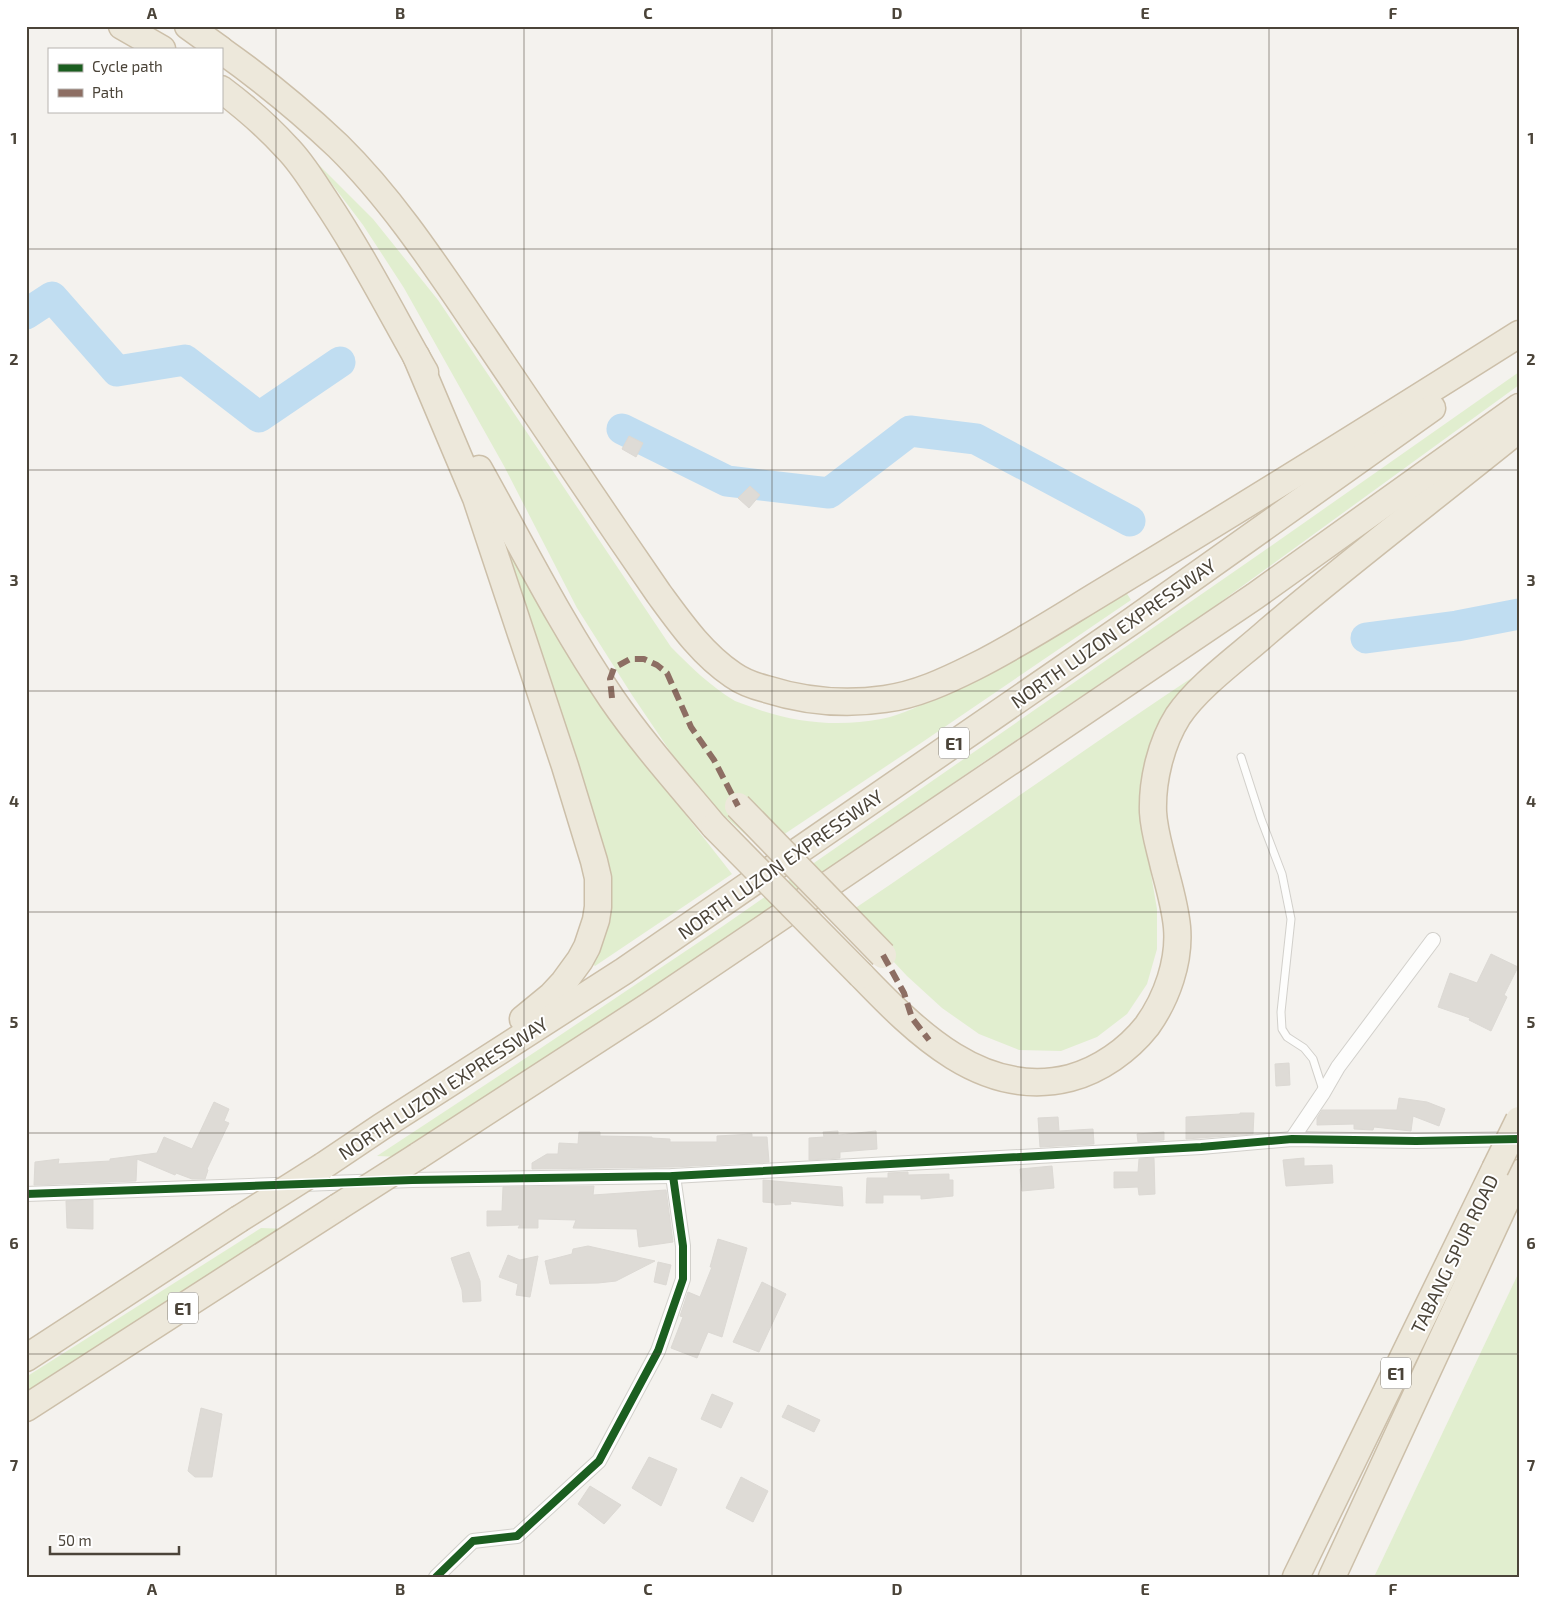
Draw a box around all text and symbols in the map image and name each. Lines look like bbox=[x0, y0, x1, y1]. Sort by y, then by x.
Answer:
text: A bbox=[147, 3, 158, 22]
text: B bbox=[395, 3, 405, 22]
text: C bbox=[643, 3, 653, 22]
text: D bbox=[892, 3, 903, 22]
text: E bbox=[1140, 3, 1150, 22]
text: F bbox=[1389, 3, 1398, 22]
legend bbox=[48, 48, 222, 112]
text: Cycle path bbox=[92, 57, 163, 75]
text: Path bbox=[92, 83, 123, 101]
text: 1 bbox=[11, 128, 17, 147]
text: 1 bbox=[1528, 128, 1534, 147]
text: 2 bbox=[9, 349, 19, 368]
text: 2 bbox=[1526, 349, 1536, 368]
street label: NORTH LUZON EXPRESSWAY bbox=[1006, 553, 1220, 713]
text: 3 bbox=[9, 570, 19, 589]
text: 3 bbox=[1526, 570, 1536, 589]
road number: E1 bbox=[939, 728, 969, 758]
street label: NORTH LUZON EXPRESSWAY bbox=[673, 784, 887, 944]
text: 4 bbox=[9, 791, 19, 810]
text: 4 bbox=[1526, 791, 1536, 810]
text: 5 bbox=[10, 1012, 19, 1031]
street label: NORTH LUZON EXPRESSWAY bbox=[334, 1012, 552, 1164]
text: 5 bbox=[1527, 1012, 1536, 1031]
street label: TABANG SPUR ROAD bbox=[1405, 1171, 1503, 1337]
text: 6 bbox=[9, 1233, 19, 1252]
text: 6 bbox=[1526, 1233, 1536, 1252]
road number: E1 bbox=[168, 1292, 198, 1324]
road number: E1 bbox=[1381, 1358, 1411, 1389]
text: 7 bbox=[10, 1455, 19, 1474]
text: 7 bbox=[1527, 1455, 1536, 1474]
scale bar bbox=[50, 1523, 179, 1555]
text: 50 m bbox=[58, 1531, 92, 1549]
text: A bbox=[147, 1579, 158, 1598]
text: B bbox=[395, 1579, 405, 1598]
text: C bbox=[643, 1579, 653, 1598]
text: D bbox=[892, 1579, 903, 1598]
text: E bbox=[1140, 1579, 1150, 1598]
text: F bbox=[1389, 1579, 1398, 1598]

